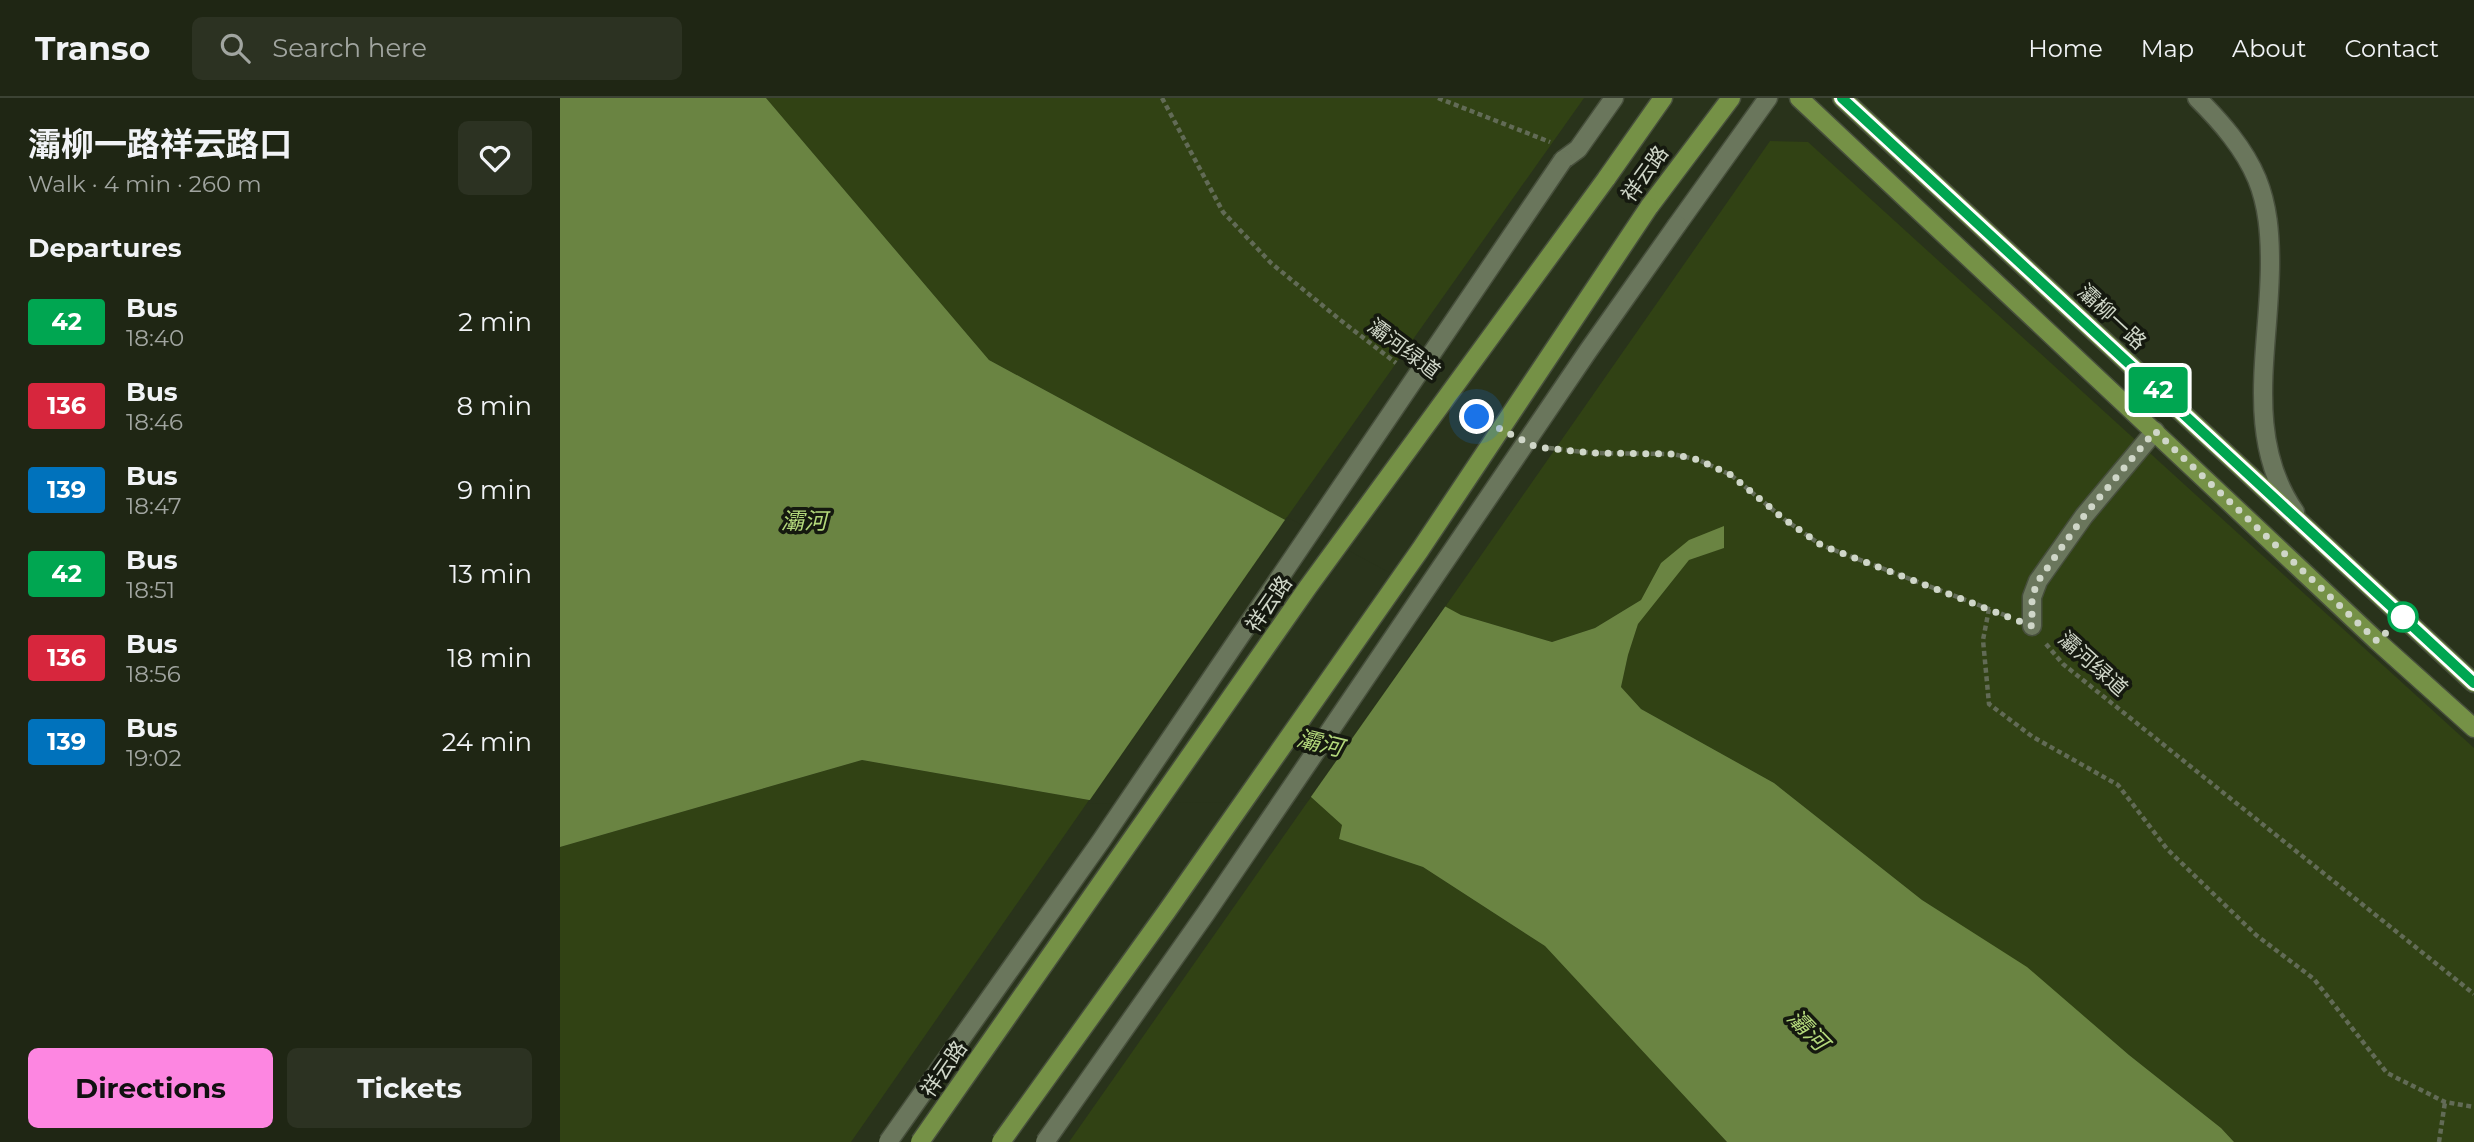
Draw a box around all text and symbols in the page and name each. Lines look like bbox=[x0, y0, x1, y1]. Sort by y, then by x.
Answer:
search box bbox=[192, 17, 682, 80]
text: Transo bbox=[35, 28, 150, 68]
icon: search bbox=[216, 29, 254, 67]
text: Search here bbox=[272, 32, 427, 64]
text: Home bbox=[2028, 34, 2103, 63]
text: Map bbox=[2141, 34, 2194, 63]
text: About bbox=[2232, 34, 2306, 63]
text: Contact bbox=[2344, 34, 2439, 63]
button: heart bbox=[458, 121, 532, 195]
text: 灞柳一路祥云路口 bbox=[28, 124, 292, 164]
street label: 祥云路 bbox=[1616, 141, 1673, 207]
text: Walk · 4 min · 260 m bbox=[28, 170, 262, 198]
text: Departures bbox=[28, 232, 182, 264]
street label: 灞柳一路 bbox=[2073, 279, 2152, 354]
text: Bus bbox=[126, 292, 178, 324]
text: 2 min bbox=[458, 306, 532, 338]
text: 42 bbox=[51, 307, 82, 336]
street label: 灞河绿道 bbox=[1363, 313, 1445, 384]
text: 18:40 bbox=[126, 324, 184, 352]
line badge: 42 bbox=[2126, 367, 2190, 413]
text: 42 bbox=[2143, 375, 2173, 404]
text: Bus bbox=[126, 376, 178, 408]
text: 8 min bbox=[456, 390, 532, 422]
text: 136 bbox=[47, 391, 86, 420]
your location bbox=[1459, 399, 1494, 434]
text: 18:46 bbox=[126, 408, 183, 436]
text: Bus bbox=[126, 460, 178, 492]
text: 9 min bbox=[457, 474, 532, 506]
text: 139 bbox=[47, 475, 86, 504]
text: 18:47 bbox=[126, 492, 181, 520]
water label: 灞河 bbox=[781, 507, 831, 535]
text: Bus bbox=[126, 544, 178, 576]
text: 13 min bbox=[449, 558, 532, 590]
text: 42 bbox=[51, 559, 82, 588]
street label: 祥云路 bbox=[1240, 571, 1297, 637]
text: 18:51 bbox=[126, 576, 175, 604]
unlabelled marker bbox=[2388, 602, 2418, 632]
street label: 灞河绿道 bbox=[2054, 626, 2133, 701]
text: Bus bbox=[126, 628, 178, 660]
text: 18 min bbox=[447, 642, 532, 674]
text: 136 bbox=[47, 643, 86, 672]
text: 18:56 bbox=[126, 660, 181, 688]
text: Bus bbox=[126, 712, 178, 744]
water label: 灞河 bbox=[1294, 724, 1350, 763]
text: 24 min bbox=[442, 726, 532, 758]
text: 139 bbox=[47, 727, 86, 756]
text: 19:02 bbox=[126, 744, 181, 772]
water label: 灞河 bbox=[1782, 1004, 1837, 1059]
street label: 祥云路 bbox=[915, 1036, 972, 1102]
button: Directions bbox=[28, 1048, 273, 1128]
button: Tickets bbox=[287, 1048, 532, 1128]

